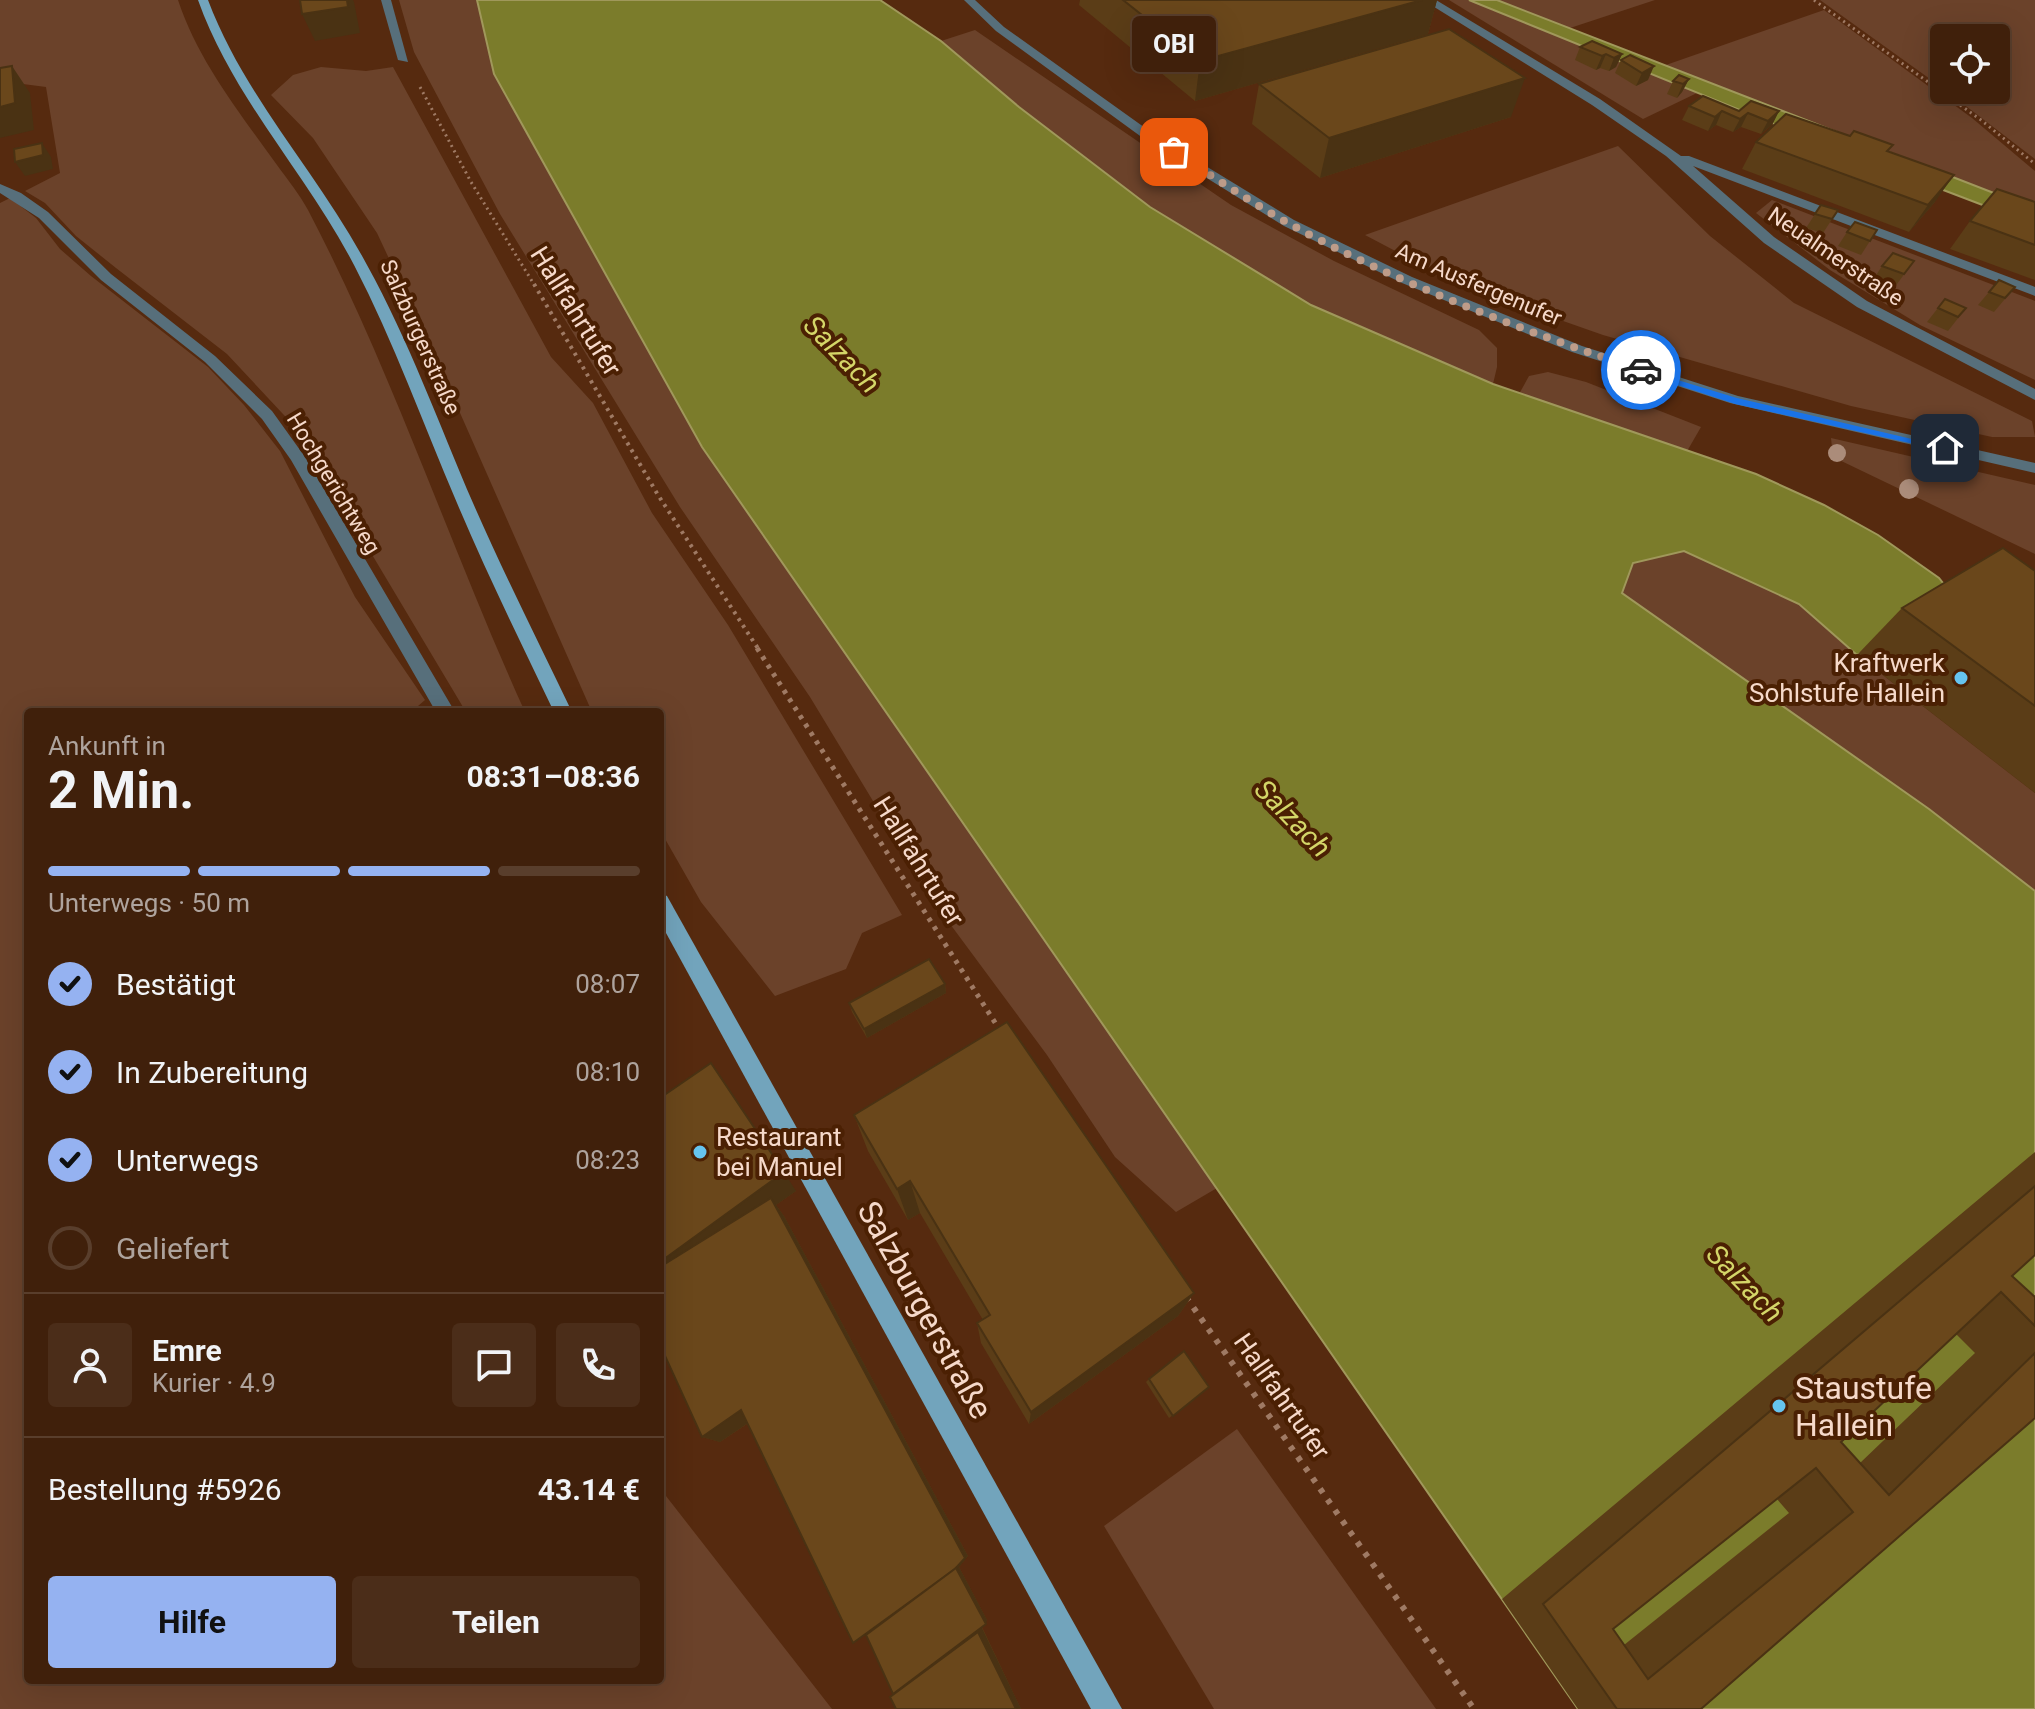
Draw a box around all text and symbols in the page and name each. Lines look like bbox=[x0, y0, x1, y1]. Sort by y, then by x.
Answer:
callout: OBI bbox=[1132, 16, 1216, 72]
map controls bbox=[1930, 24, 2010, 104]
button: locate bbox=[1930, 24, 2010, 104]
text: OBI bbox=[1153, 29, 1195, 59]
pin bbox=[1140, 118, 1208, 186]
icon: bag bbox=[1152, 130, 1196, 174]
street label: Neualmerstraße bbox=[1763, 202, 1908, 311]
street label: Am Ausfergenufer bbox=[1392, 238, 1566, 331]
street label: Hallfahrtufer bbox=[524, 241, 628, 381]
street label: Salzburgerstraße bbox=[375, 256, 466, 418]
water label: Salzach bbox=[797, 309, 886, 400]
courier bbox=[1601, 330, 1681, 410]
icon: car bbox=[1619, 348, 1663, 392]
street label: Hochgerichtweg bbox=[282, 408, 386, 558]
pin bbox=[1911, 414, 1979, 482]
icon: home bbox=[1923, 426, 1967, 470]
place label: Kraftwerk Sohlstufe Hallein bbox=[1749, 648, 1946, 708]
marker: Kraftwerk Sohlstufe Hallein bbox=[1952, 669, 1970, 687]
text: Ankunft in bbox=[48, 731, 166, 761]
text: 08:31–08:36 bbox=[466, 759, 640, 794]
text: 2 Min. bbox=[48, 760, 194, 821]
water label: Salzach bbox=[1248, 773, 1337, 864]
street label: Hallfahrtufer bbox=[867, 791, 971, 931]
text: Unterwegs · 50 m bbox=[48, 888, 250, 918]
icon: check bbox=[48, 962, 92, 1006]
text: Bestätigt bbox=[116, 967, 236, 1002]
text: 08:07 bbox=[575, 969, 640, 999]
icon: check bbox=[48, 1050, 92, 1094]
text: In Zubereitung bbox=[116, 1055, 308, 1090]
text: 08:10 bbox=[575, 1057, 640, 1087]
place label: Restaurant bei Manuel bbox=[716, 1122, 843, 1182]
icon: check bbox=[48, 1138, 92, 1182]
text: Unterwegs bbox=[116, 1143, 259, 1178]
marker: Restaurant bei Manuel bbox=[691, 1143, 709, 1161]
text: 08:23 bbox=[575, 1145, 640, 1175]
street label: Salzburgerstraße bbox=[850, 1195, 1000, 1425]
text: Geliefert bbox=[116, 1231, 230, 1266]
water label: Salzach bbox=[1700, 1238, 1789, 1329]
button: person bbox=[48, 1323, 132, 1407]
button: chat bbox=[452, 1323, 536, 1407]
button: phone bbox=[556, 1323, 640, 1407]
street label: Hallfahrtufer bbox=[1228, 1327, 1336, 1465]
text: Emre bbox=[152, 1333, 222, 1368]
text: Kurier · 4.9 bbox=[152, 1368, 276, 1398]
place label: Staustufe Hallein bbox=[1795, 1369, 1932, 1444]
marker: Staustufe Hallein bbox=[1770, 1397, 1788, 1415]
text: Bestellung #5926 bbox=[48, 1472, 282, 1507]
text: 43.14 € bbox=[538, 1472, 640, 1507]
button: Hilfe bbox=[48, 1576, 336, 1668]
button: Teilen bbox=[352, 1576, 640, 1668]

